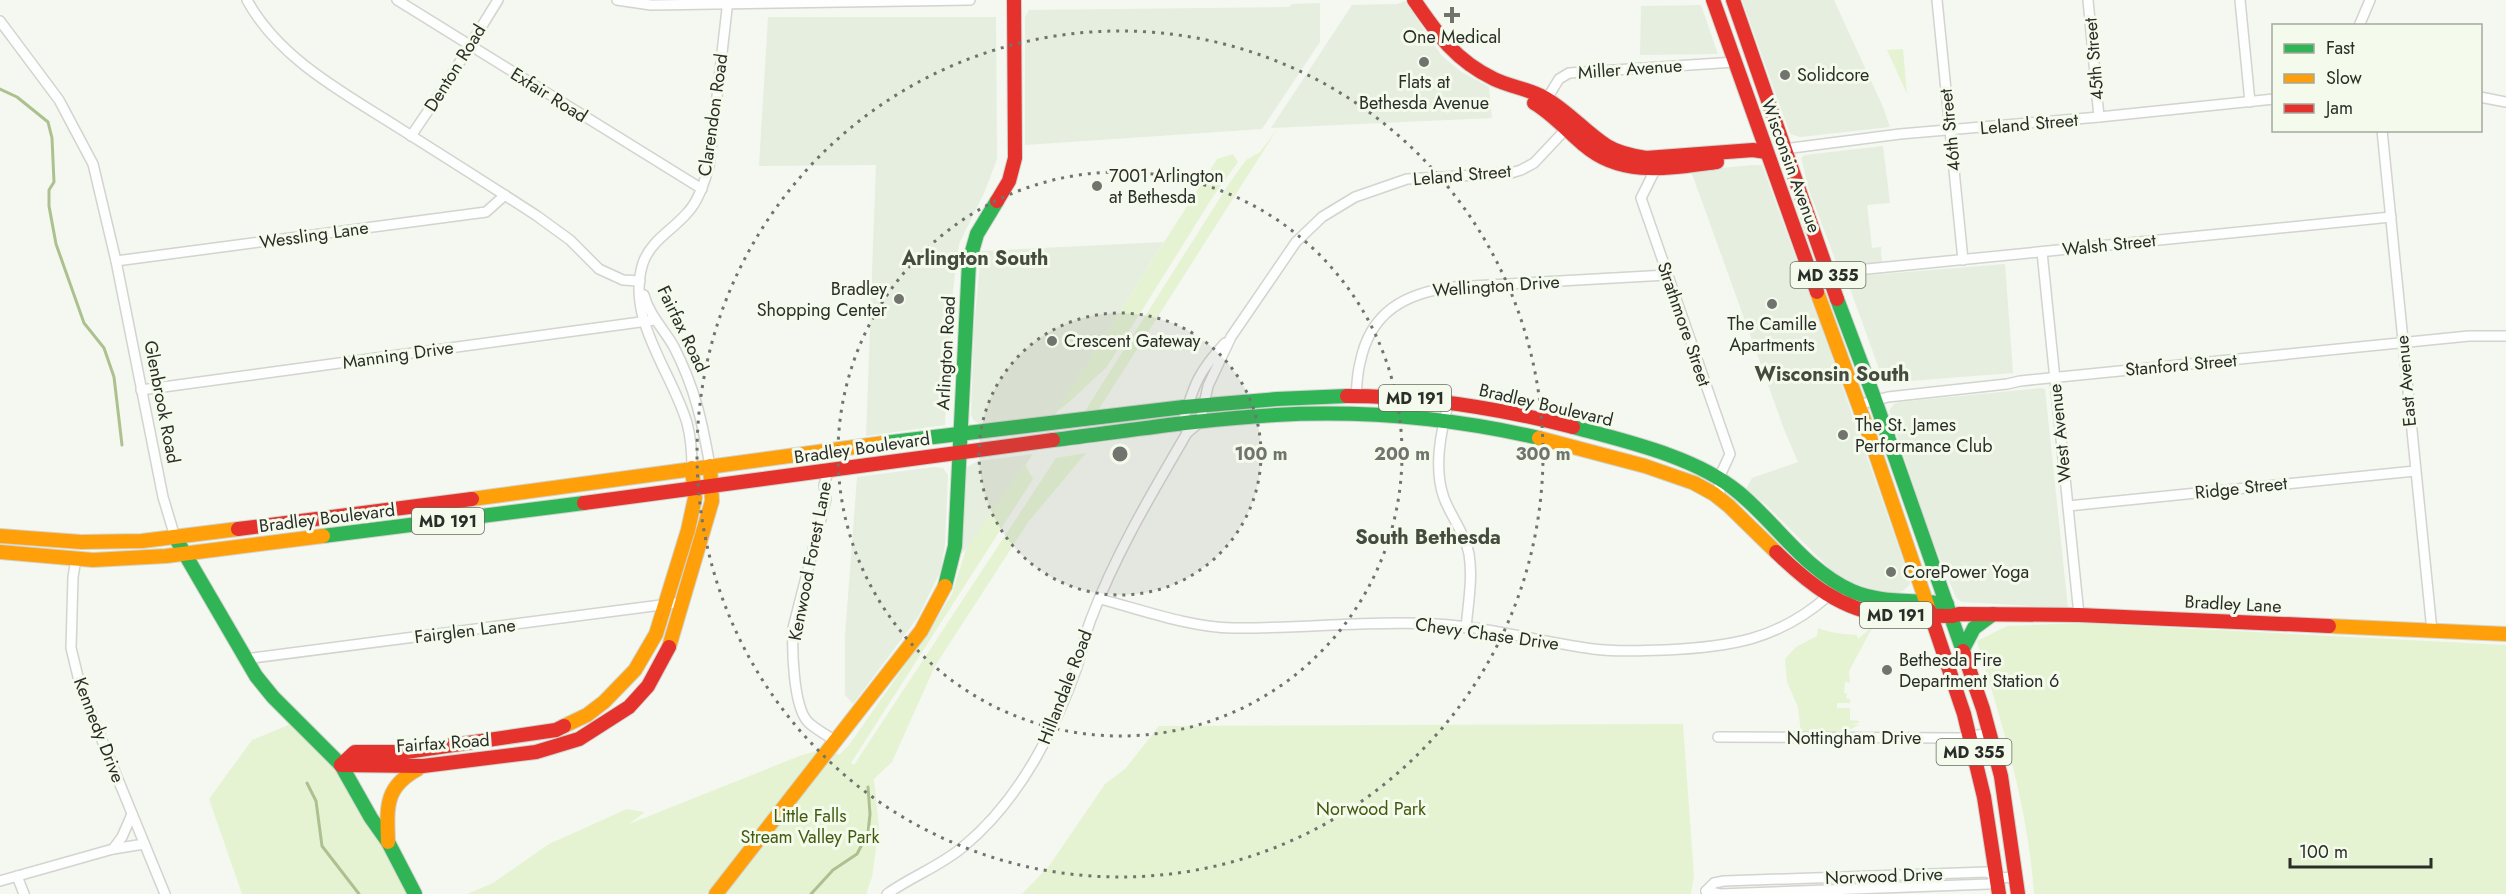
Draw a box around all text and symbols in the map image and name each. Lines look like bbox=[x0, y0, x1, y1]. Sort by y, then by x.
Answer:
marker: One Medical bbox=[1443, 6, 1461, 24]
street label: 45th Street bbox=[2077, 16, 2111, 101]
street label: Denton Road bbox=[418, 19, 492, 117]
place label: One Medical bbox=[1403, 24, 1501, 50]
legend bbox=[2272, 24, 2482, 132]
text: Fast bbox=[2326, 35, 2355, 61]
street label: Clarendon Road bbox=[692, 52, 734, 178]
street label: Miller Avenue bbox=[1577, 52, 1683, 86]
marker: Flats at Bethesda Avenue bbox=[1417, 55, 1431, 69]
street label: Exfair Road bbox=[505, 61, 593, 129]
place label: Solidcore bbox=[1797, 62, 1869, 88]
text: Slow bbox=[2326, 65, 2363, 91]
marker: Solidcore bbox=[1778, 68, 1792, 82]
place label: Flats at Bethesda Avenue bbox=[1359, 69, 1489, 116]
street label: 46th Street bbox=[1933, 87, 1967, 173]
text: Jam bbox=[2324, 95, 2353, 121]
street label: Wisconsin Avenue bbox=[1755, 96, 1827, 236]
street label: Leland Street bbox=[1979, 107, 2080, 141]
street label: Leland Street bbox=[1412, 158, 1513, 192]
place label: 7001 Arlington at Bethesda bbox=[1109, 163, 1224, 210]
marker: 7001 Arlington at Bethesda bbox=[1090, 179, 1104, 193]
street label: Wessling Lane bbox=[258, 215, 370, 255]
street label: Walsh Street bbox=[2061, 227, 2158, 263]
district label: Arlington South bbox=[901, 244, 1048, 273]
street label: Strathmore Street bbox=[1651, 258, 1718, 390]
road number: MD 355 bbox=[1790, 262, 1866, 288]
street label: Wellington Drive bbox=[1432, 269, 1560, 303]
place label: Bradley Shopping Center bbox=[757, 276, 888, 323]
street label: Fairfax Road bbox=[651, 281, 715, 377]
marker: Bradley Shopping Center bbox=[892, 292, 906, 306]
street label: Arlington Road bbox=[930, 295, 962, 411]
marker: The Camille Apartments bbox=[1765, 297, 1779, 311]
place label: The Camille Apartments bbox=[1727, 311, 1817, 358]
place label: Crescent Gateway bbox=[1064, 328, 1201, 354]
street label: Manning Drive bbox=[341, 334, 455, 376]
marker: Crescent Gateway bbox=[1045, 334, 1059, 348]
street label: East Avenue bbox=[2389, 334, 2423, 428]
street label: Glenbrook Road bbox=[137, 338, 187, 466]
street label: Stanford Street bbox=[2124, 347, 2239, 383]
district label: Wisconsin South bbox=[1755, 360, 1909, 389]
street label: Bradley Boulevard bbox=[1476, 377, 1616, 433]
street label: West Avenue bbox=[2042, 383, 2078, 483]
road number: MD 191 bbox=[1379, 385, 1451, 411]
place label: The St. James Performance Club bbox=[1855, 412, 1993, 459]
street label: Bradley Boulevard bbox=[792, 426, 932, 470]
marker: The St. James Performance Club bbox=[1836, 428, 1850, 442]
text: 100 m bbox=[1234, 441, 1288, 467]
text: 200 m bbox=[1374, 441, 1430, 467]
text: 300 m bbox=[1515, 441, 1571, 467]
centre of rings bbox=[1110, 444, 1130, 464]
street label: Ridge Street bbox=[2193, 470, 2289, 506]
street label: Kenwood Forest Lane bbox=[782, 479, 838, 643]
street label: Bradley Boulevard bbox=[257, 497, 397, 539]
road number: MD 191 bbox=[412, 508, 484, 534]
district label: South Bethesda bbox=[1355, 523, 1501, 552]
place label: CorePower Yoga bbox=[1903, 559, 2029, 585]
marker: CorePower Yoga bbox=[1884, 565, 1898, 579]
street label: Bradley Lane bbox=[2184, 588, 2282, 620]
road number: MD 191 bbox=[1860, 602, 1932, 628]
street label: Chevy Chase Drive bbox=[1413, 611, 1561, 657]
street label: Fairglen Lane bbox=[413, 612, 517, 650]
street label: Hillandale Road bbox=[1031, 626, 1099, 748]
place label: Bethesda Fire Department Station 6 bbox=[1899, 647, 2059, 694]
marker: Bethesda Fire Department Station 6 bbox=[1880, 663, 1894, 677]
street label: Kennedy Drive bbox=[67, 674, 131, 786]
street label: Nottingham Drive bbox=[1787, 725, 1921, 751]
street label: Fairfax Road bbox=[395, 727, 491, 759]
road number: MD 355 bbox=[1936, 739, 2012, 765]
park label: Norwood Park bbox=[1316, 796, 1426, 822]
park label: Little Falls Stream Valley Park bbox=[741, 803, 880, 850]
scale bar bbox=[2290, 831, 2431, 869]
text: 100 m bbox=[2299, 839, 2348, 865]
street label: Norwood Drive bbox=[1825, 861, 1943, 891]

